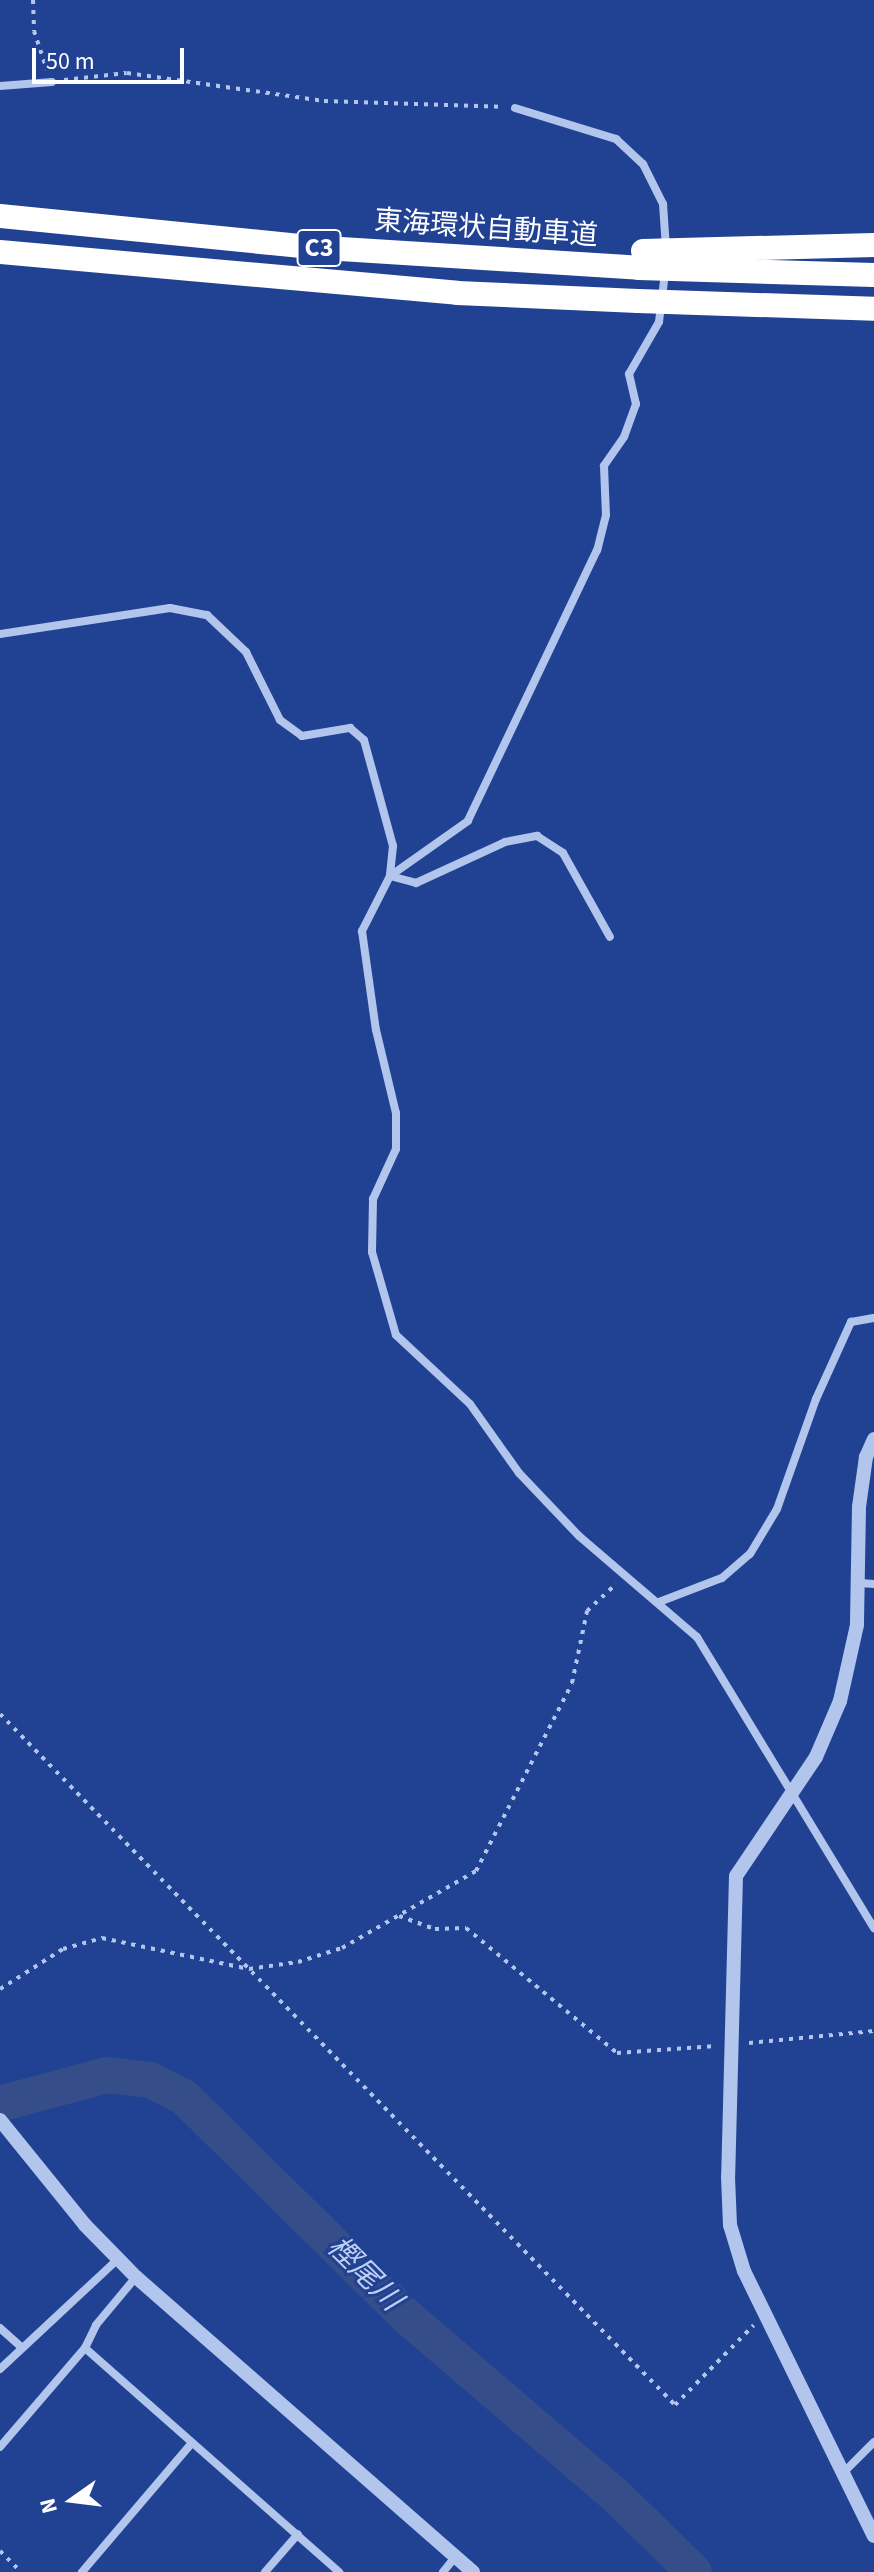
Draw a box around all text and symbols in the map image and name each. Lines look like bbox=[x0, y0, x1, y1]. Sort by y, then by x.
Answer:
scale bar bbox=[36, 32, 188, 82]
text: 50 m bbox=[46, 44, 95, 79]
street label: 東海環状自動車道 bbox=[373, 203, 599, 253]
road number: C3 bbox=[295, 226, 343, 270]
water label: 樫尾川 bbox=[319, 2229, 409, 2319]
north arrow bbox=[32, 2460, 112, 2540]
text: N bbox=[31, 2495, 66, 2517]

